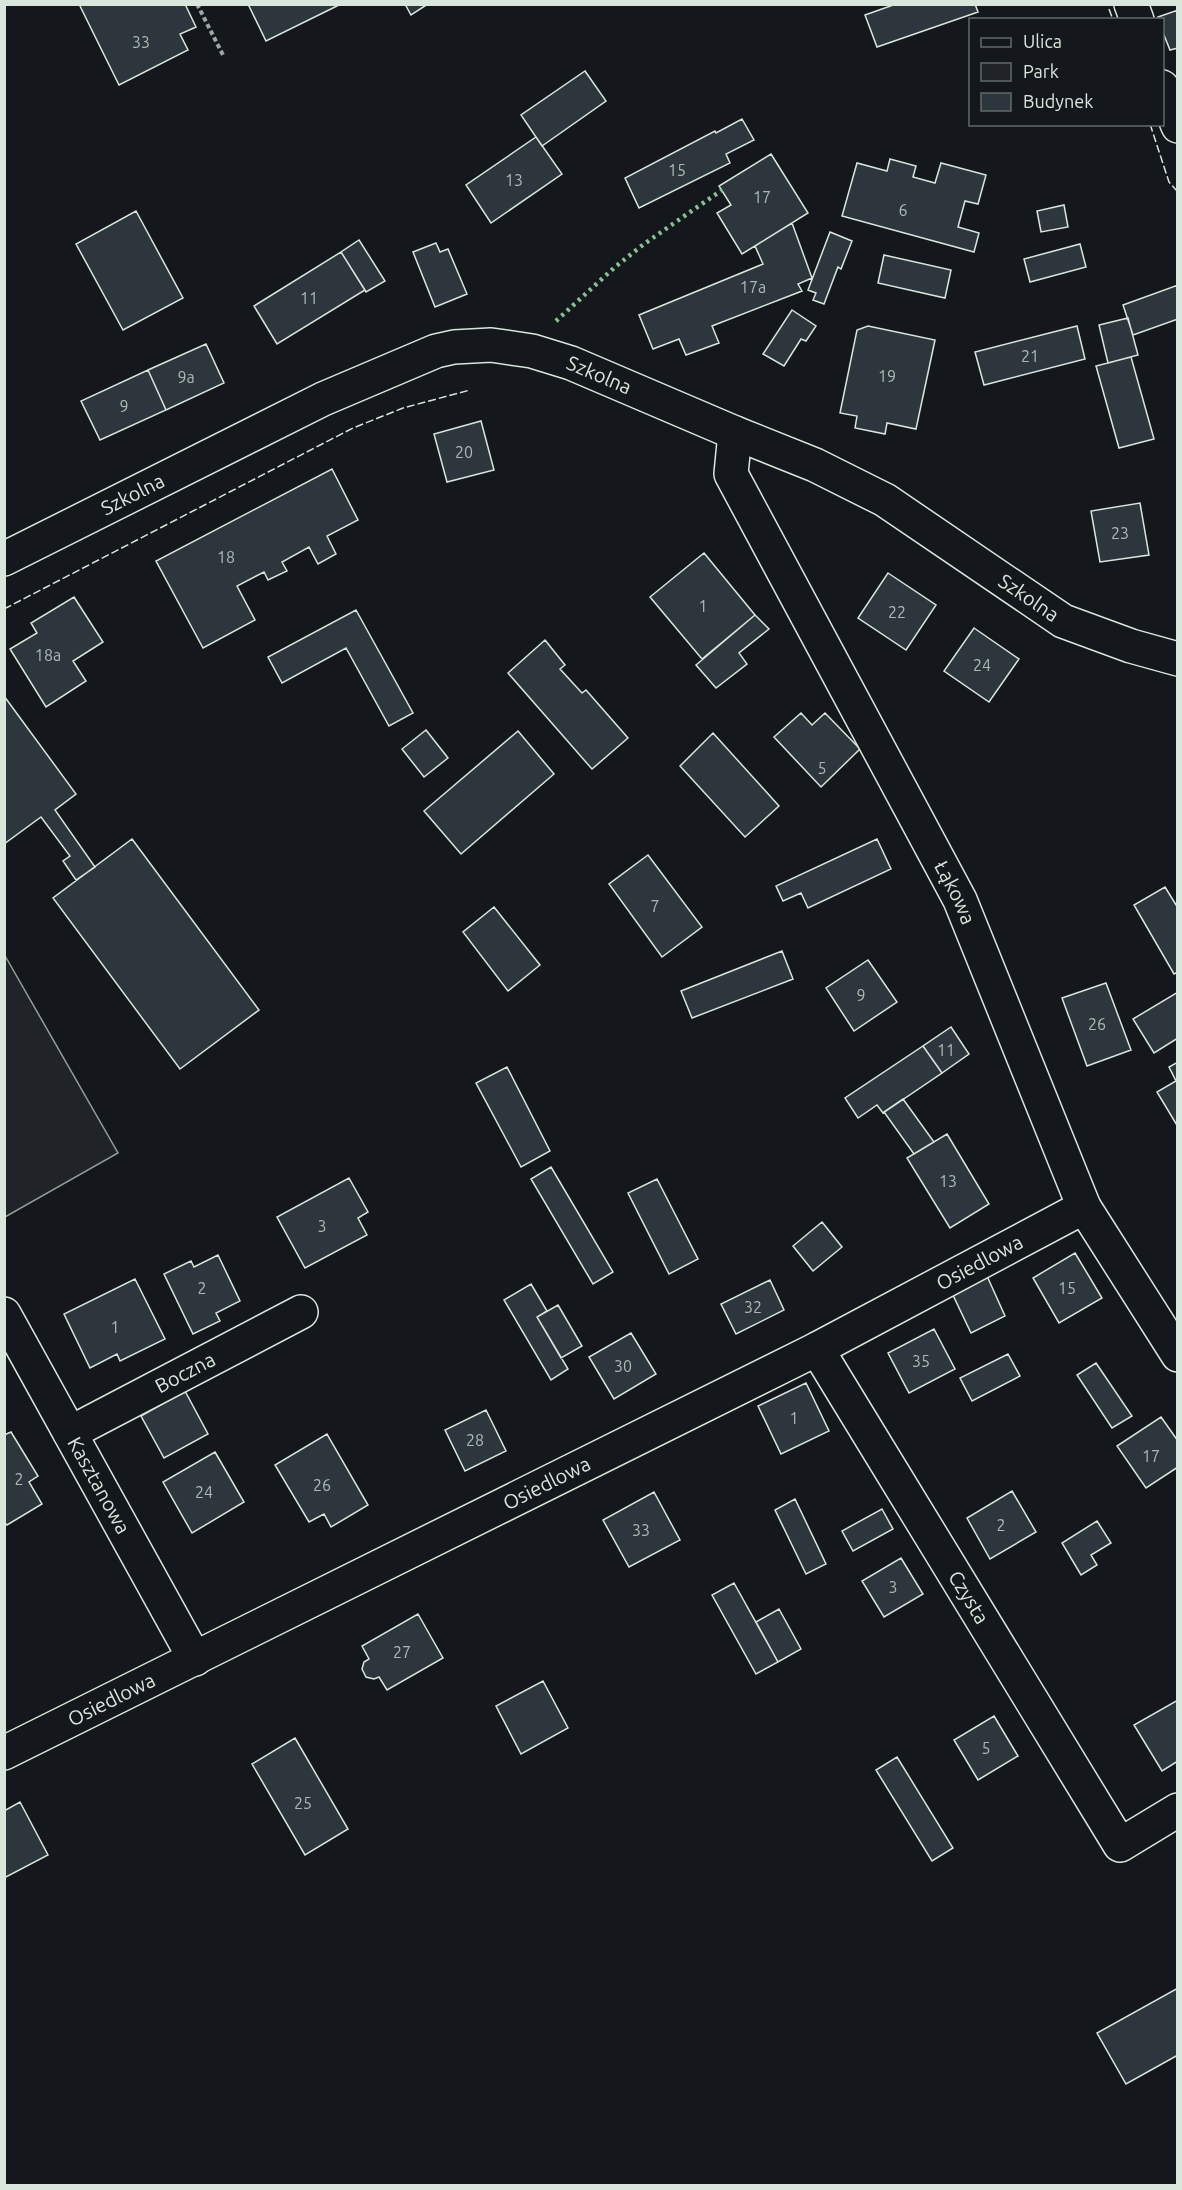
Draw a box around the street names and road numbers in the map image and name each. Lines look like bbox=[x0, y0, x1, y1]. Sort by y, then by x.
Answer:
street label: Szkolna bbox=[564, 351, 635, 398]
street label: Szkolna bbox=[97, 468, 168, 520]
street label: Szkolna bbox=[994, 569, 1064, 626]
street label: Łąkowa bbox=[930, 857, 981, 927]
street label: Osiedlowa bbox=[932, 1230, 1026, 1294]
street label: Boczna bbox=[151, 1347, 219, 1397]
street label: Kasztanowa bbox=[63, 1433, 135, 1538]
street label: Osiedlowa bbox=[499, 1452, 594, 1514]
street label: Czysta bbox=[944, 1566, 994, 1628]
street label: Osiedlowa bbox=[64, 1668, 159, 1730]

